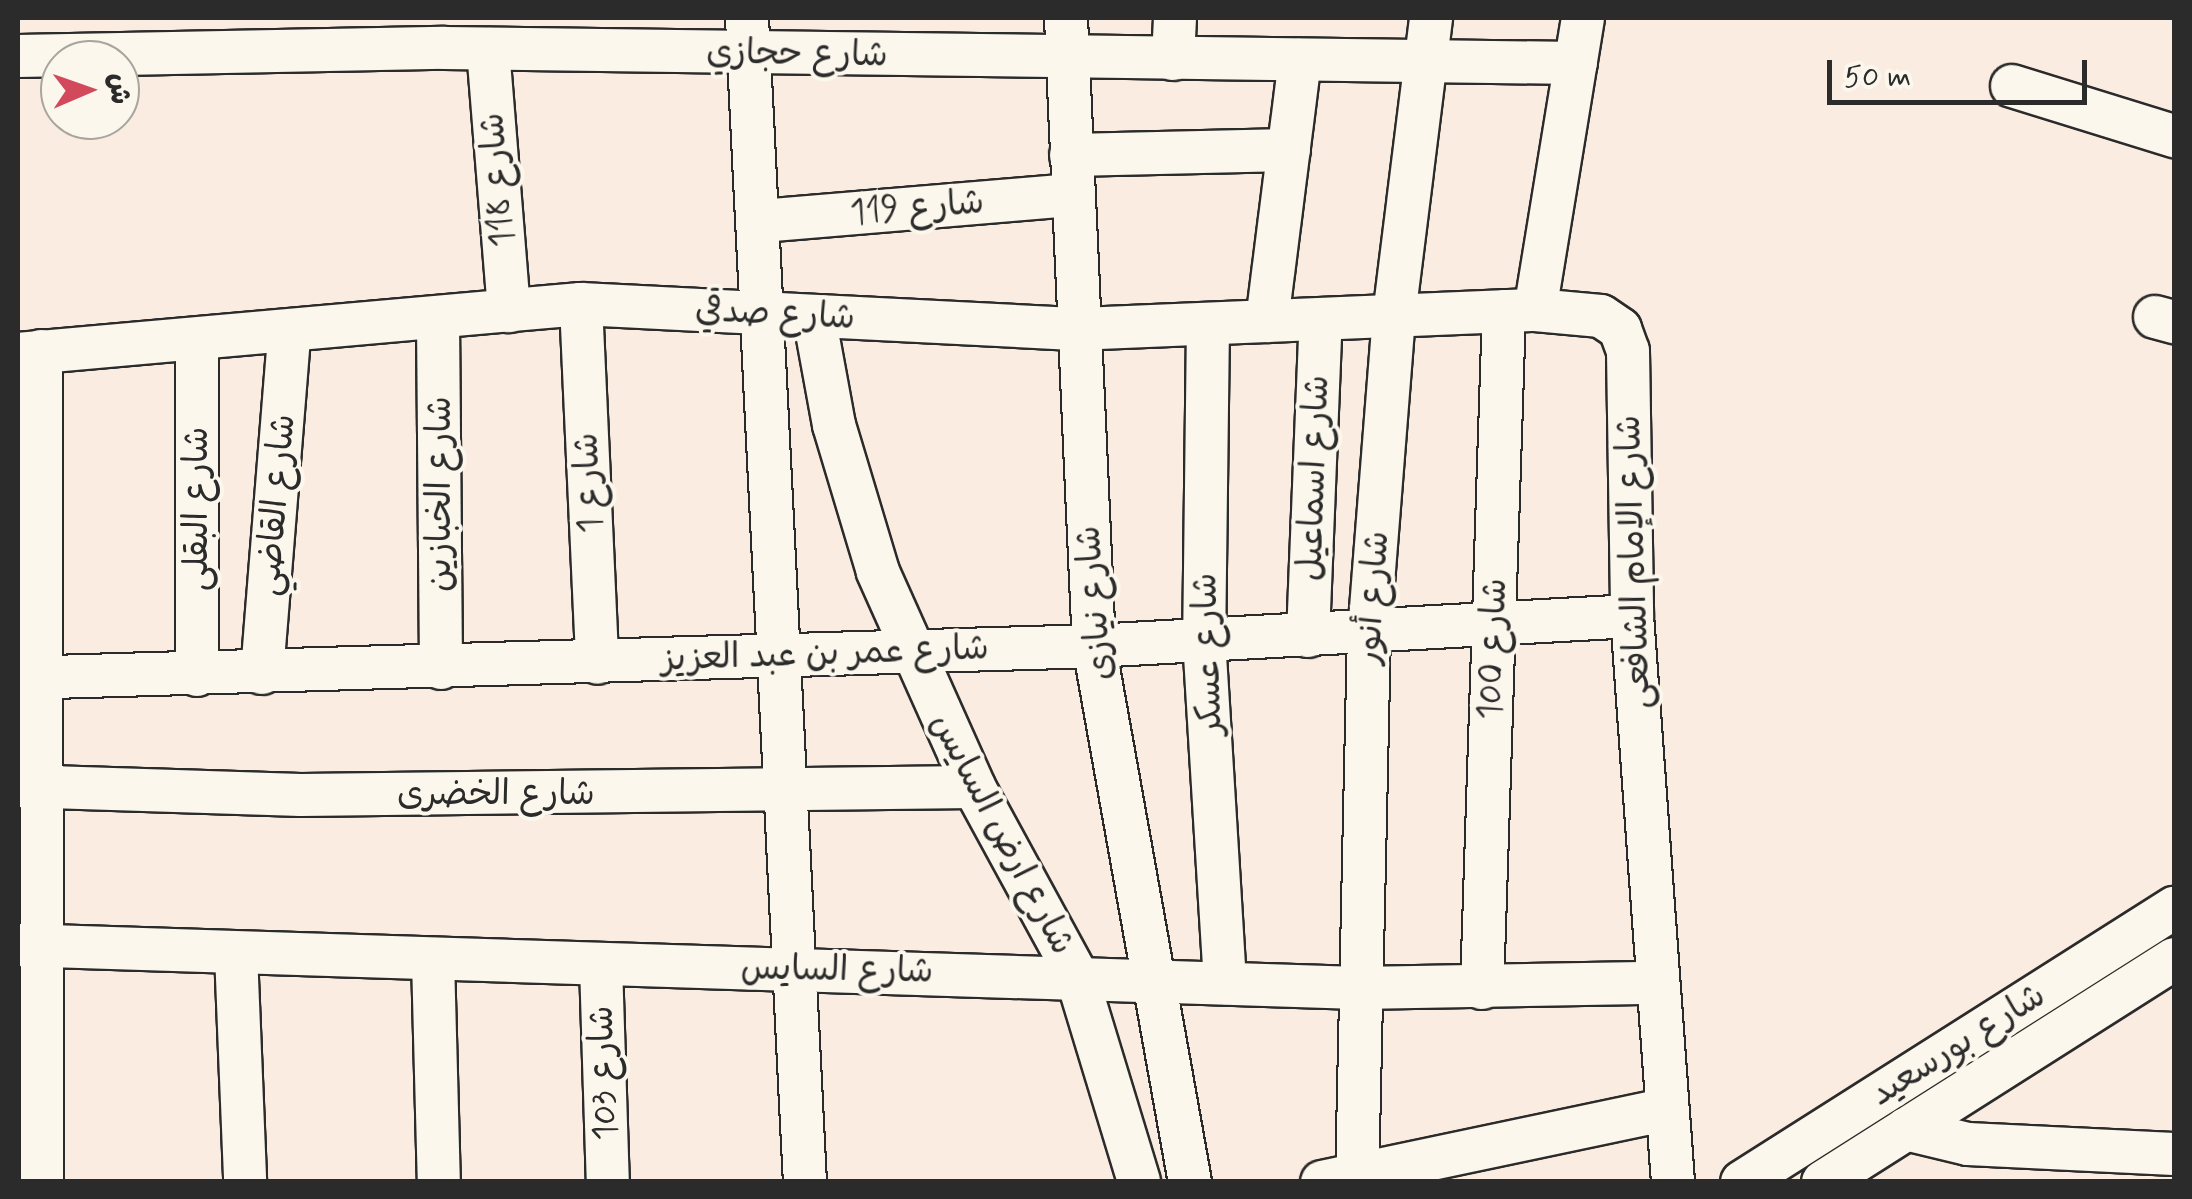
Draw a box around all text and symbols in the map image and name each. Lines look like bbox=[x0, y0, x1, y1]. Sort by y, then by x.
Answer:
street label: شارع حجازي bbox=[706, 31, 888, 77]
north arrow bbox=[40, 40, 140, 140]
scale bar bbox=[1832, 40, 2092, 102]
text: 50 m bbox=[1844, 58, 1911, 97]
text: ش bbox=[99, 73, 138, 105]
street label: شارع 118 bbox=[471, 111, 525, 249]
street label: شارع 119 bbox=[848, 181, 986, 235]
street label: شارع صدقي bbox=[694, 289, 856, 339]
street label: شارع اسماعيل bbox=[1289, 374, 1339, 582]
street label: شارع الخبازين bbox=[419, 396, 461, 592]
street label: شارع القاضي bbox=[247, 412, 305, 598]
street label: شارع الإمام الشافعى bbox=[1608, 414, 1660, 710]
street label: شارع البقلى bbox=[176, 427, 218, 591]
street label: شارع 1 bbox=[565, 432, 613, 534]
street label: شارع نيازى bbox=[1067, 524, 1123, 682]
street label: شارع أنور bbox=[1347, 530, 1399, 666]
street label: شارع عسكر bbox=[1184, 572, 1232, 736]
street label: شارع 100 bbox=[1470, 577, 1516, 721]
street label: شارع عمر بن عبد العزيز bbox=[660, 627, 990, 681]
street label: شارع ارض السايس bbox=[921, 706, 1083, 962]
street label: شارع الخضرى bbox=[397, 773, 595, 815]
street label: شارع السايس bbox=[740, 947, 934, 993]
street label: شارع بورسعيد bbox=[1863, 975, 2053, 1115]
street label: شارع 103 bbox=[581, 1005, 627, 1141]

